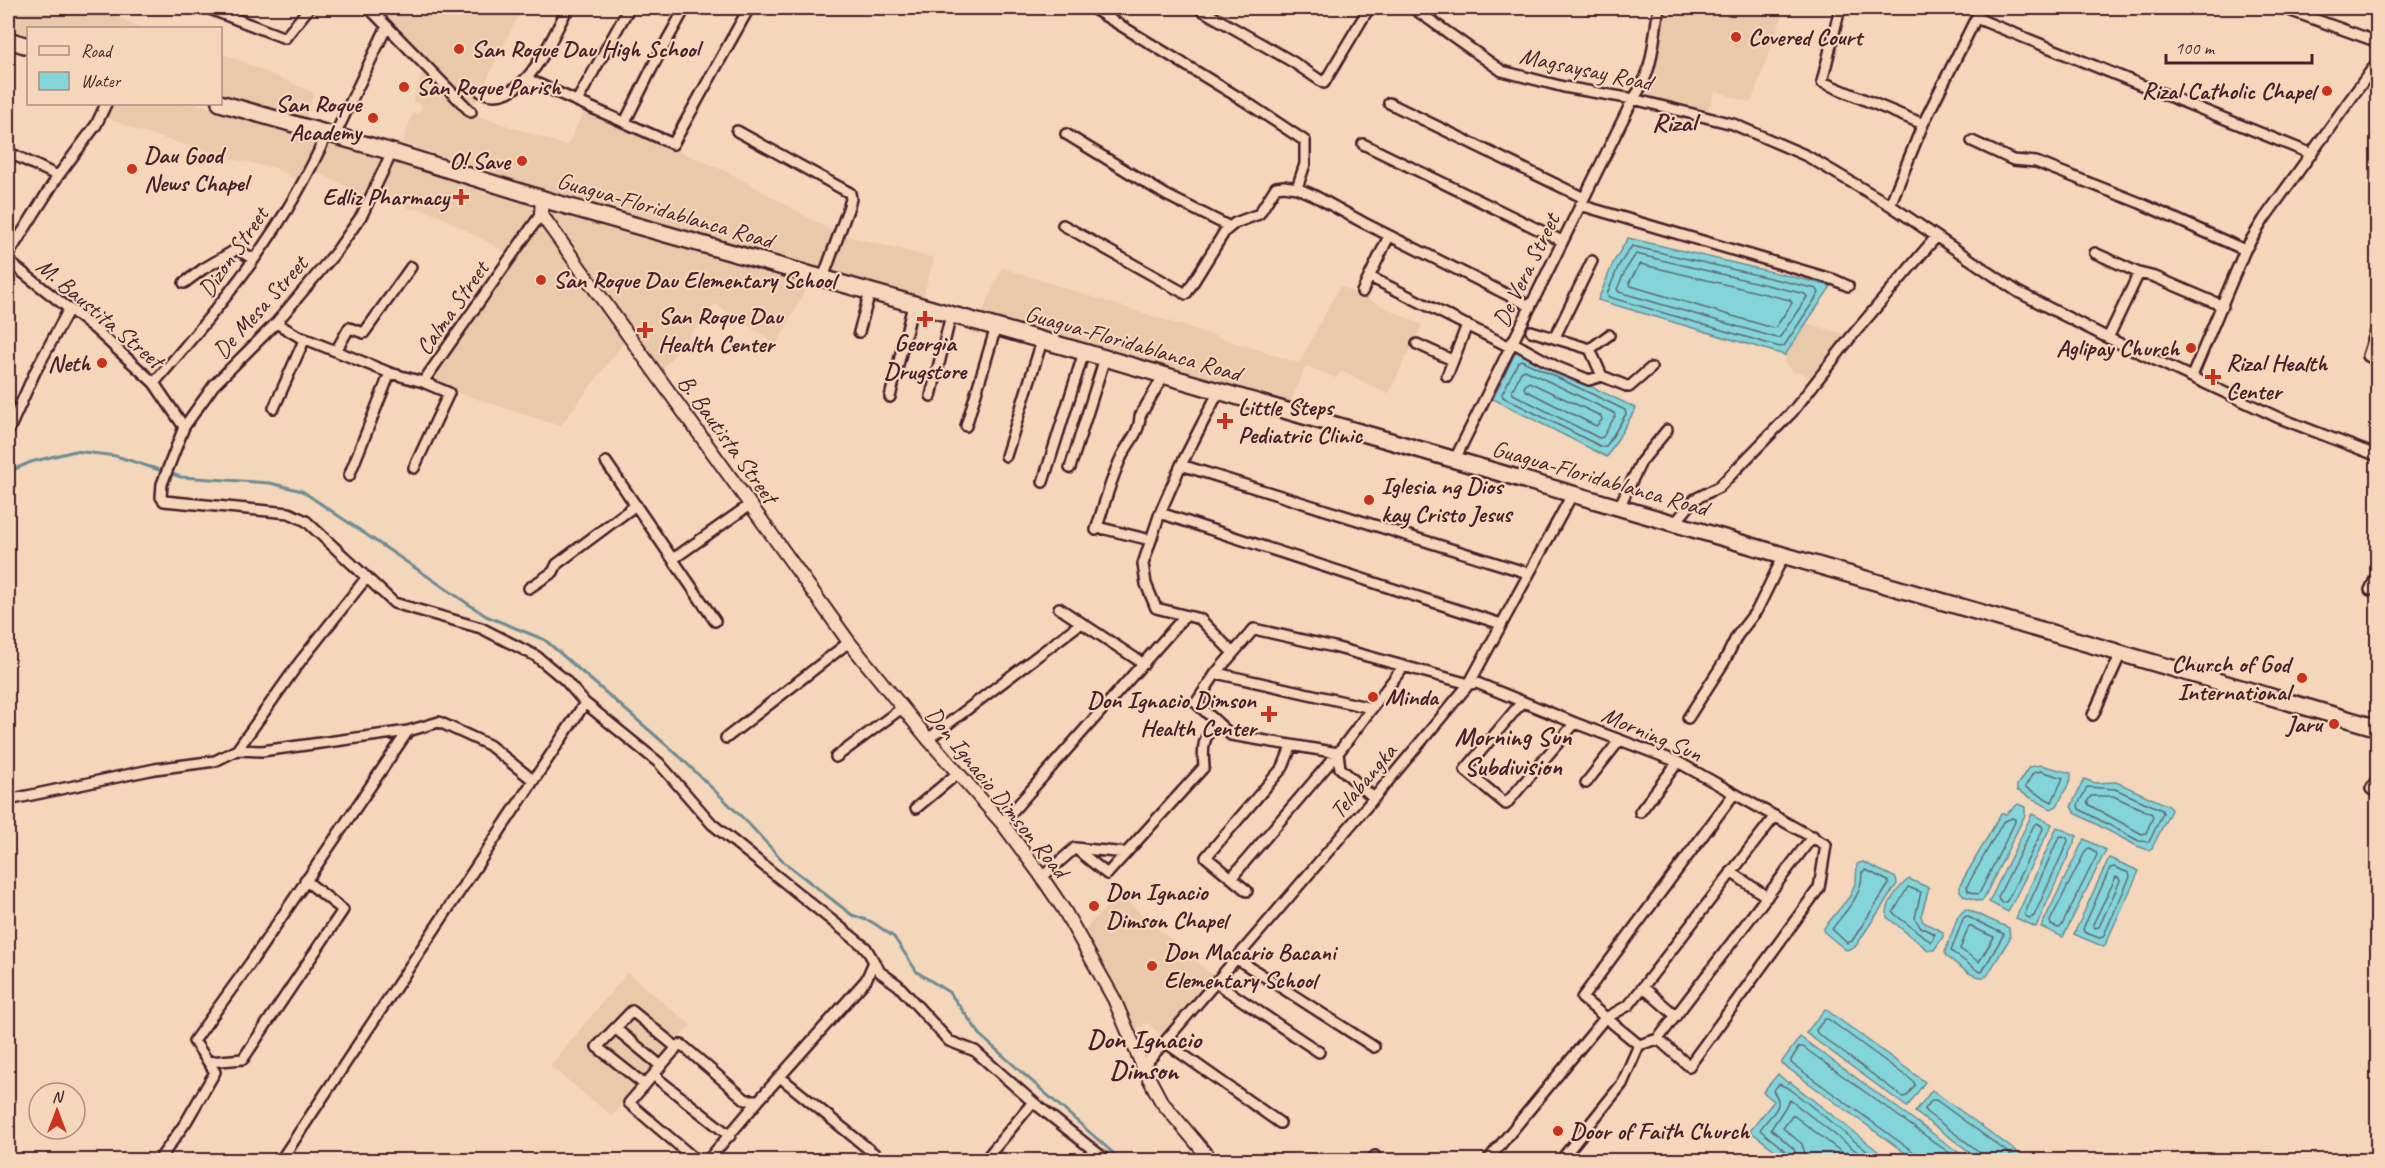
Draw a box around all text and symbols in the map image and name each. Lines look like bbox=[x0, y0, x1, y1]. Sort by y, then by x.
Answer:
place label: Covered Court bbox=[1748, 22, 1865, 52]
legend bbox=[27, 27, 222, 105]
scale bar bbox=[2166, 27, 2312, 65]
marker: Covered Court bbox=[1729, 30, 1743, 44]
place label: San Roque Dau High School bbox=[471, 34, 704, 64]
text: 100 m bbox=[2175, 37, 2216, 59]
text: Road bbox=[81, 40, 114, 62]
street label: Magsaysay Road bbox=[1517, 40, 1658, 98]
marker: San Roque Dau High School bbox=[452, 42, 466, 56]
text: Water bbox=[81, 70, 122, 92]
place label: San Roque Parish bbox=[416, 72, 562, 102]
place label: Rizal Catholic Chapel bbox=[2142, 76, 2320, 106]
marker: San Roque Parish bbox=[397, 80, 411, 94]
marker: Rizal Catholic Chapel bbox=[2320, 84, 2334, 98]
place label: San Roque Academy bbox=[275, 89, 364, 147]
district label: Rizal bbox=[1652, 105, 1701, 139]
marker: San Roque Academy bbox=[366, 111, 380, 125]
place label: Dau Good News Chapel bbox=[144, 140, 253, 198]
place label: O! Save bbox=[449, 146, 512, 176]
marker: O! Save bbox=[515, 154, 529, 168]
marker: Dau Good News Chapel bbox=[125, 162, 139, 176]
street label: Guagua-Floridablanca Road bbox=[554, 165, 780, 256]
place label: Edliz Pharmacy bbox=[322, 182, 451, 212]
marker: Edliz Pharmacy bbox=[454, 190, 468, 204]
street label: Dizon Street bbox=[191, 199, 276, 303]
street label: De Vera Street bbox=[1486, 207, 1567, 331]
street label: De Mesa Street bbox=[206, 248, 315, 365]
street label: M. Baustita Street bbox=[30, 251, 172, 377]
street label: Calma Street bbox=[409, 254, 496, 361]
place label: San Roque Dau Elementary School bbox=[553, 265, 840, 295]
marker: San Roque Dau Elementary School bbox=[534, 273, 548, 287]
street label: Guagua-Floridablanca Road bbox=[1022, 298, 1248, 389]
place label: San Roque Dau Health Center bbox=[658, 301, 784, 359]
marker: Georgia Drugstore bbox=[918, 312, 932, 326]
marker: San Roque Dau Health Center bbox=[636, 321, 654, 339]
place label: Georgia Drugstore bbox=[884, 328, 968, 386]
place label: Aglipay Church bbox=[2056, 333, 2180, 363]
marker: Aglipay Church bbox=[2184, 341, 2198, 355]
place label: Neth bbox=[48, 348, 91, 378]
place label: Rizal Health Center bbox=[2226, 348, 2328, 406]
marker: Neth bbox=[95, 356, 109, 370]
marker: Rizal Health Center bbox=[2204, 368, 2222, 386]
street label: B. Bautista Street bbox=[671, 369, 787, 512]
place label: Little Steps Pediatric Clinic bbox=[1238, 392, 1363, 450]
marker: Little Steps Pediatric Clinic bbox=[1216, 412, 1234, 430]
street label: Guagua-Floridablanca Road bbox=[1489, 433, 1715, 524]
place label: Iglesia ng Dios kay Cristo Jesus bbox=[1381, 471, 1514, 529]
marker: Iglesia ng Dios kay Cristo Jesus bbox=[1362, 493, 1376, 507]
place label: Church of God International bbox=[2171, 649, 2295, 707]
marker: Church of God International bbox=[2295, 671, 2309, 685]
place label: Minda bbox=[1385, 682, 1440, 712]
place label: Don Ignacio Dimson Health Center bbox=[1087, 685, 1258, 743]
marker: Minda bbox=[1366, 690, 1380, 704]
street label: Morning Sun bbox=[1597, 699, 1707, 769]
street label: Don Ignacio Dimson Road bbox=[919, 700, 1077, 886]
marker: Don Ignacio Dimson Health Center bbox=[1260, 705, 1278, 723]
place label: Jaru bbox=[2284, 709, 2324, 739]
marker: Jaru bbox=[2327, 717, 2341, 731]
district label: Morning Sun Subdivision bbox=[1455, 720, 1572, 783]
street label: Telabangka bbox=[1323, 736, 1404, 825]
place label: Don Ignacio Dimson Chapel bbox=[1106, 877, 1232, 935]
marker: Don Ignacio Dimson Chapel bbox=[1087, 899, 1101, 913]
place label: Don Macario Bacani Elementary School bbox=[1164, 937, 1339, 995]
marker: Don Macario Bacani Elementary School bbox=[1145, 959, 1159, 973]
district label: Don Ignacio Dimson bbox=[1087, 1022, 1203, 1087]
north arrow bbox=[27, 1081, 87, 1141]
text: N bbox=[52, 1087, 65, 1107]
place label: Door of Faith Church bbox=[1570, 1116, 1750, 1146]
marker: Door of Faith Church bbox=[1551, 1124, 1565, 1138]

